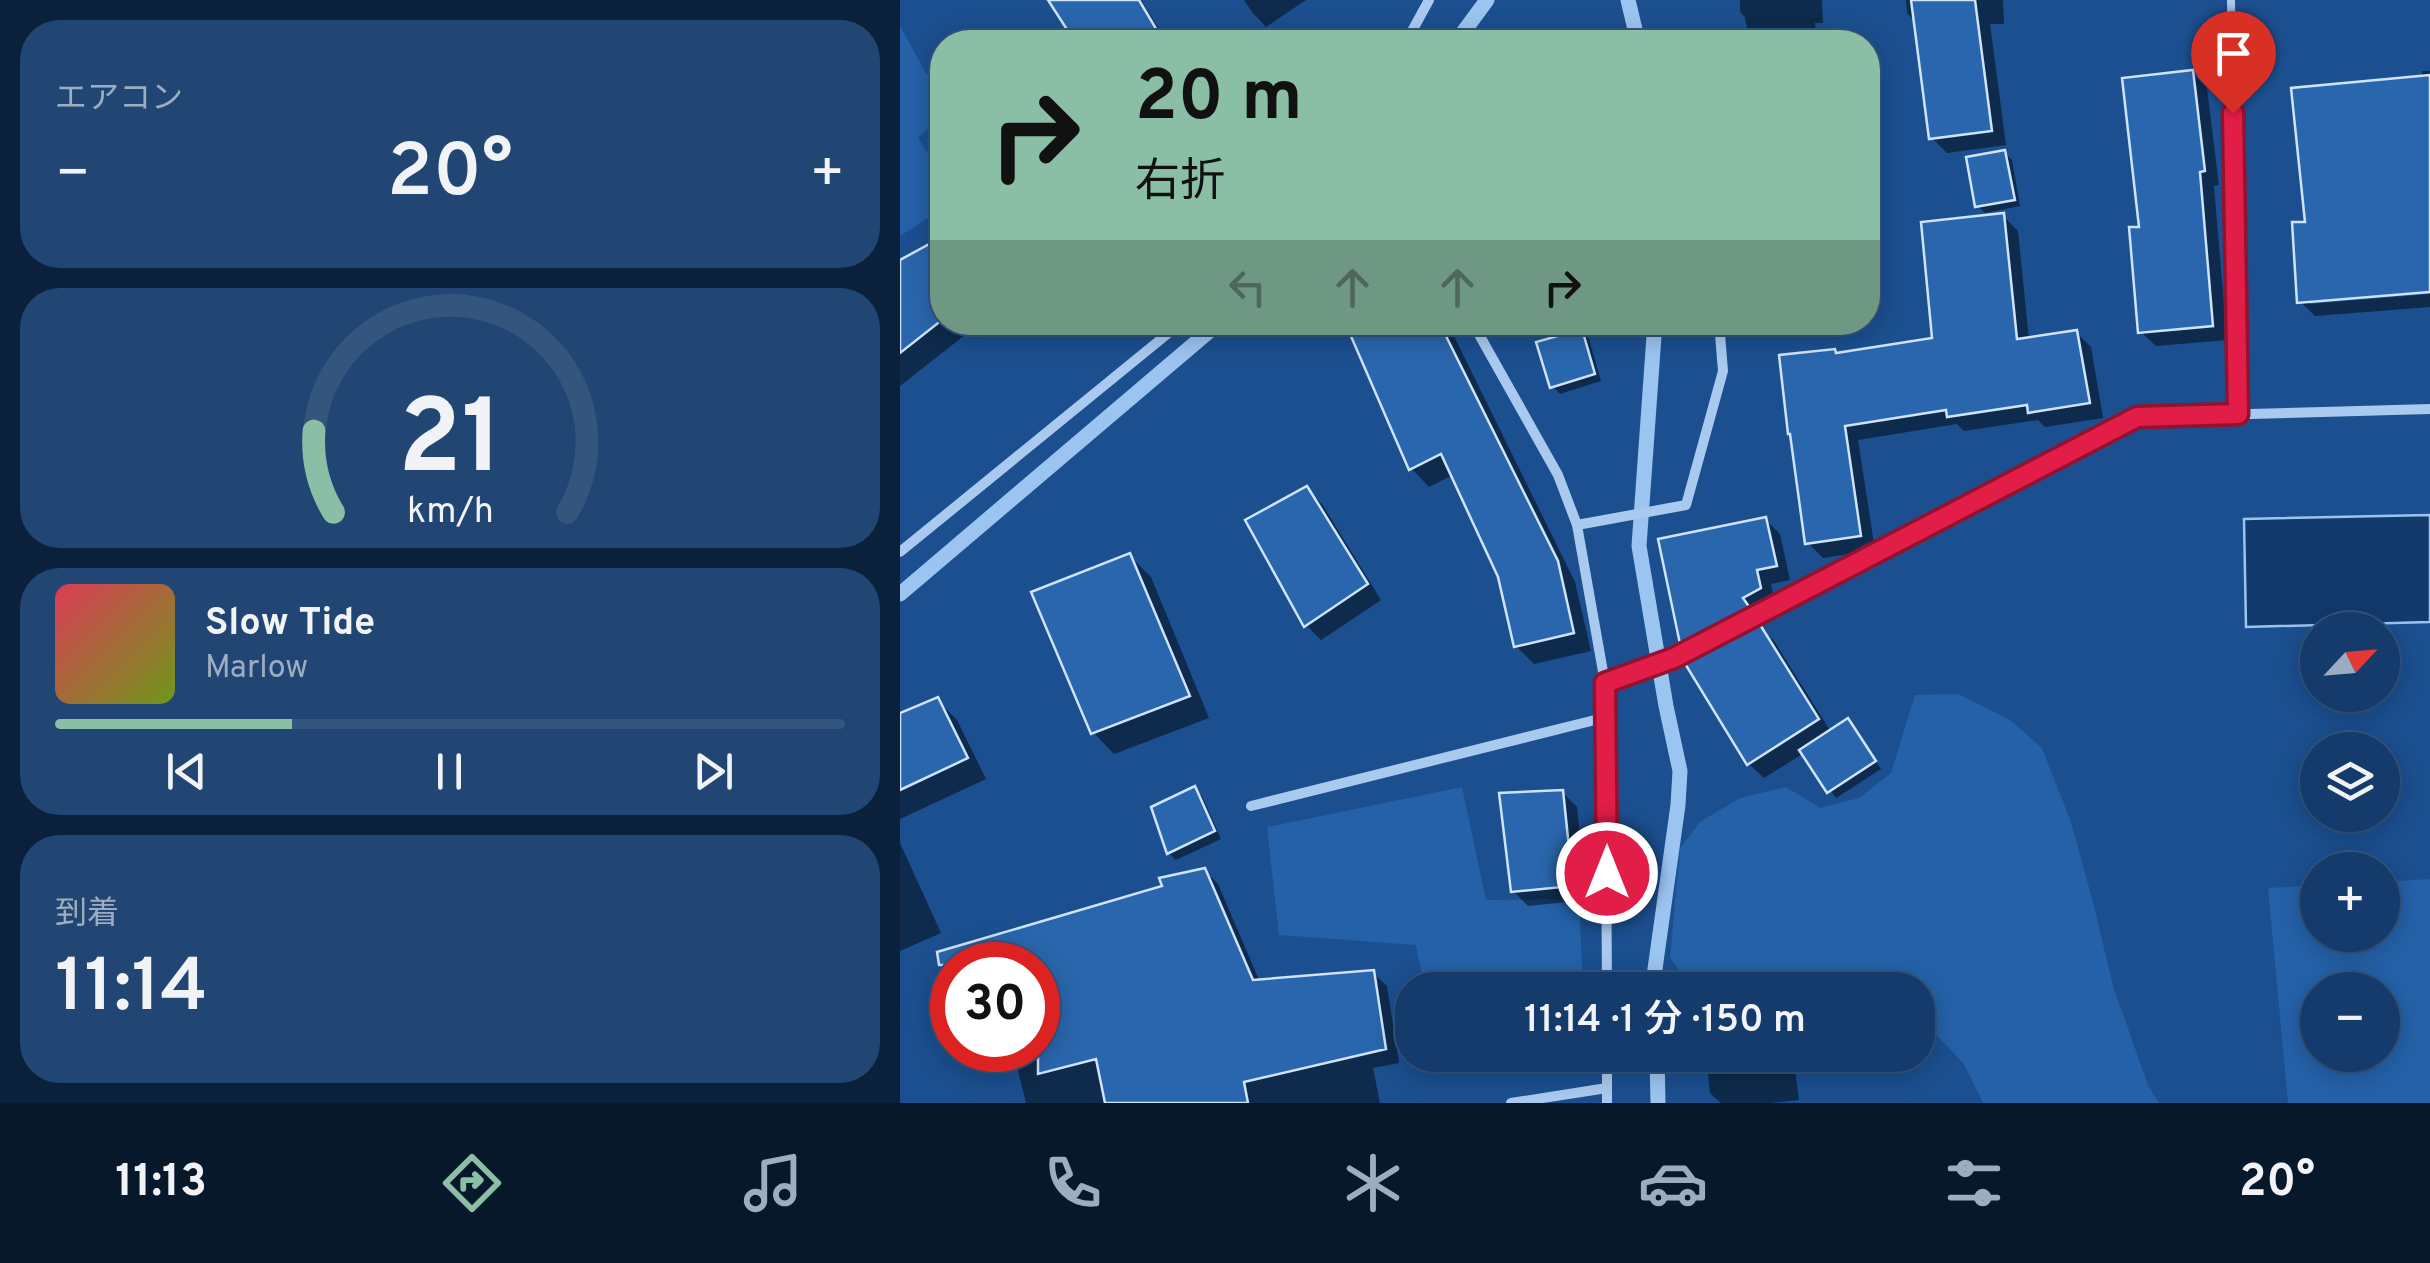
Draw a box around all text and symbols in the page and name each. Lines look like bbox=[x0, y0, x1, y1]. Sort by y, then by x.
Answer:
pin bbox=[2191, 11, 2276, 114]
icon: arrive bbox=[2206, 26, 2261, 81]
text: 20 m bbox=[1135, 56, 1303, 145]
icon: right bbox=[970, 70, 1100, 200]
text: エアコン bbox=[55, 80, 183, 120]
text: 20° bbox=[387, 128, 513, 223]
text: − bbox=[55, 141, 90, 211]
text: + bbox=[810, 141, 845, 211]
text: 右折 bbox=[1135, 155, 1225, 212]
icon: left bbox=[1220, 260, 1275, 315]
icon: ahead bbox=[1325, 260, 1380, 315]
icon: ahead bbox=[1430, 260, 1485, 315]
icon: right bbox=[1535, 260, 1590, 315]
text: 21 bbox=[397, 378, 503, 510]
text: km/h bbox=[407, 490, 493, 536]
text: Slow Tide bbox=[205, 600, 375, 649]
north arrow bbox=[2300, 612, 2400, 712]
map controls bbox=[2300, 612, 2400, 1072]
text: Marlow bbox=[205, 649, 308, 689]
button: layers bbox=[2300, 732, 2400, 832]
icon: previous bbox=[159, 744, 214, 799]
icon: pause bbox=[422, 744, 477, 799]
icon: next bbox=[686, 744, 741, 799]
position arrow bbox=[1555, 821, 1659, 925]
button: + bbox=[2300, 852, 2400, 952]
text: 到着 bbox=[55, 895, 119, 935]
speed limit sign: 30 bbox=[930, 942, 1060, 1072]
text: 11:14 bbox=[55, 943, 208, 1038]
button: − bbox=[2300, 972, 2400, 1072]
text: 11:14 · 1 分 · 150 m bbox=[1524, 997, 1806, 1046]
icon: directions bbox=[437, 1148, 507, 1218]
icon: music bbox=[738, 1148, 808, 1218]
icon: phone bbox=[1038, 1148, 1108, 1218]
icon: climate bbox=[1338, 1148, 1408, 1218]
icon: car bbox=[1638, 1148, 1708, 1218]
icon: filters bbox=[1939, 1148, 2009, 1218]
text: 11:13 bbox=[115, 1155, 207, 1212]
text: 20° bbox=[2239, 1155, 2315, 1212]

